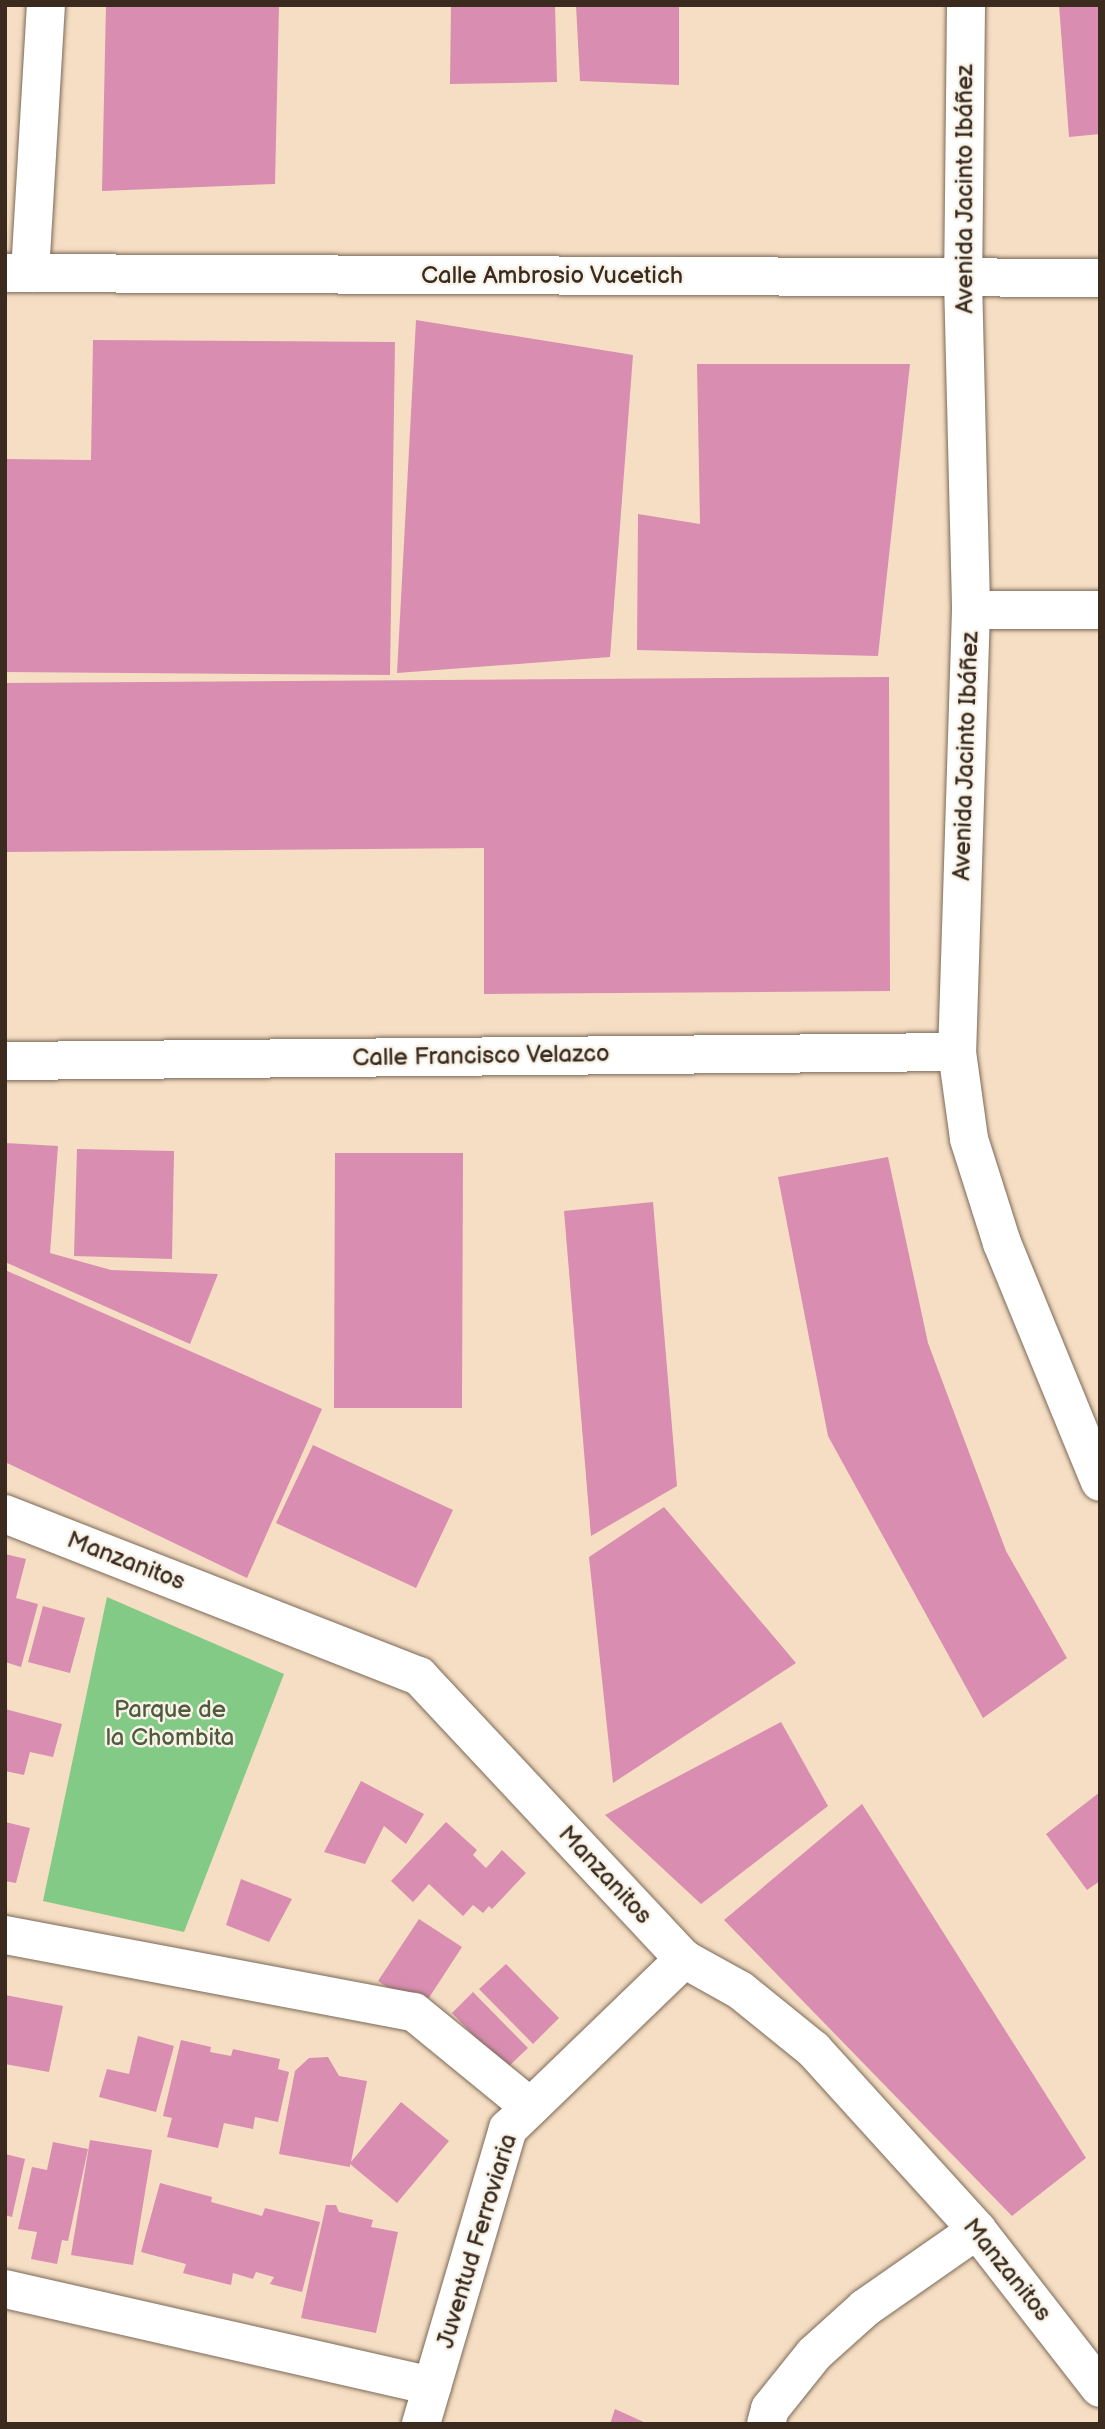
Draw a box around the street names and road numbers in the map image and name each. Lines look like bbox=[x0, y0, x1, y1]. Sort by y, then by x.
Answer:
street label: Avenida Jacinto Ibáñez bbox=[951, 64, 979, 314]
street label: Calle Ambrosio Vucetich bbox=[421, 262, 683, 290]
street label: Avenida Jacinto Ibáñez bbox=[947, 630, 985, 882]
street label: Calle Francisco Velazco bbox=[352, 1039, 610, 1073]
street label: Manzanitos bbox=[63, 1525, 189, 1597]
street label: Manzanitos bbox=[552, 1820, 658, 1930]
street label: Juventud Ferroviaria bbox=[431, 2130, 523, 2352]
street label: Manzanitos bbox=[957, 2213, 1057, 2327]

